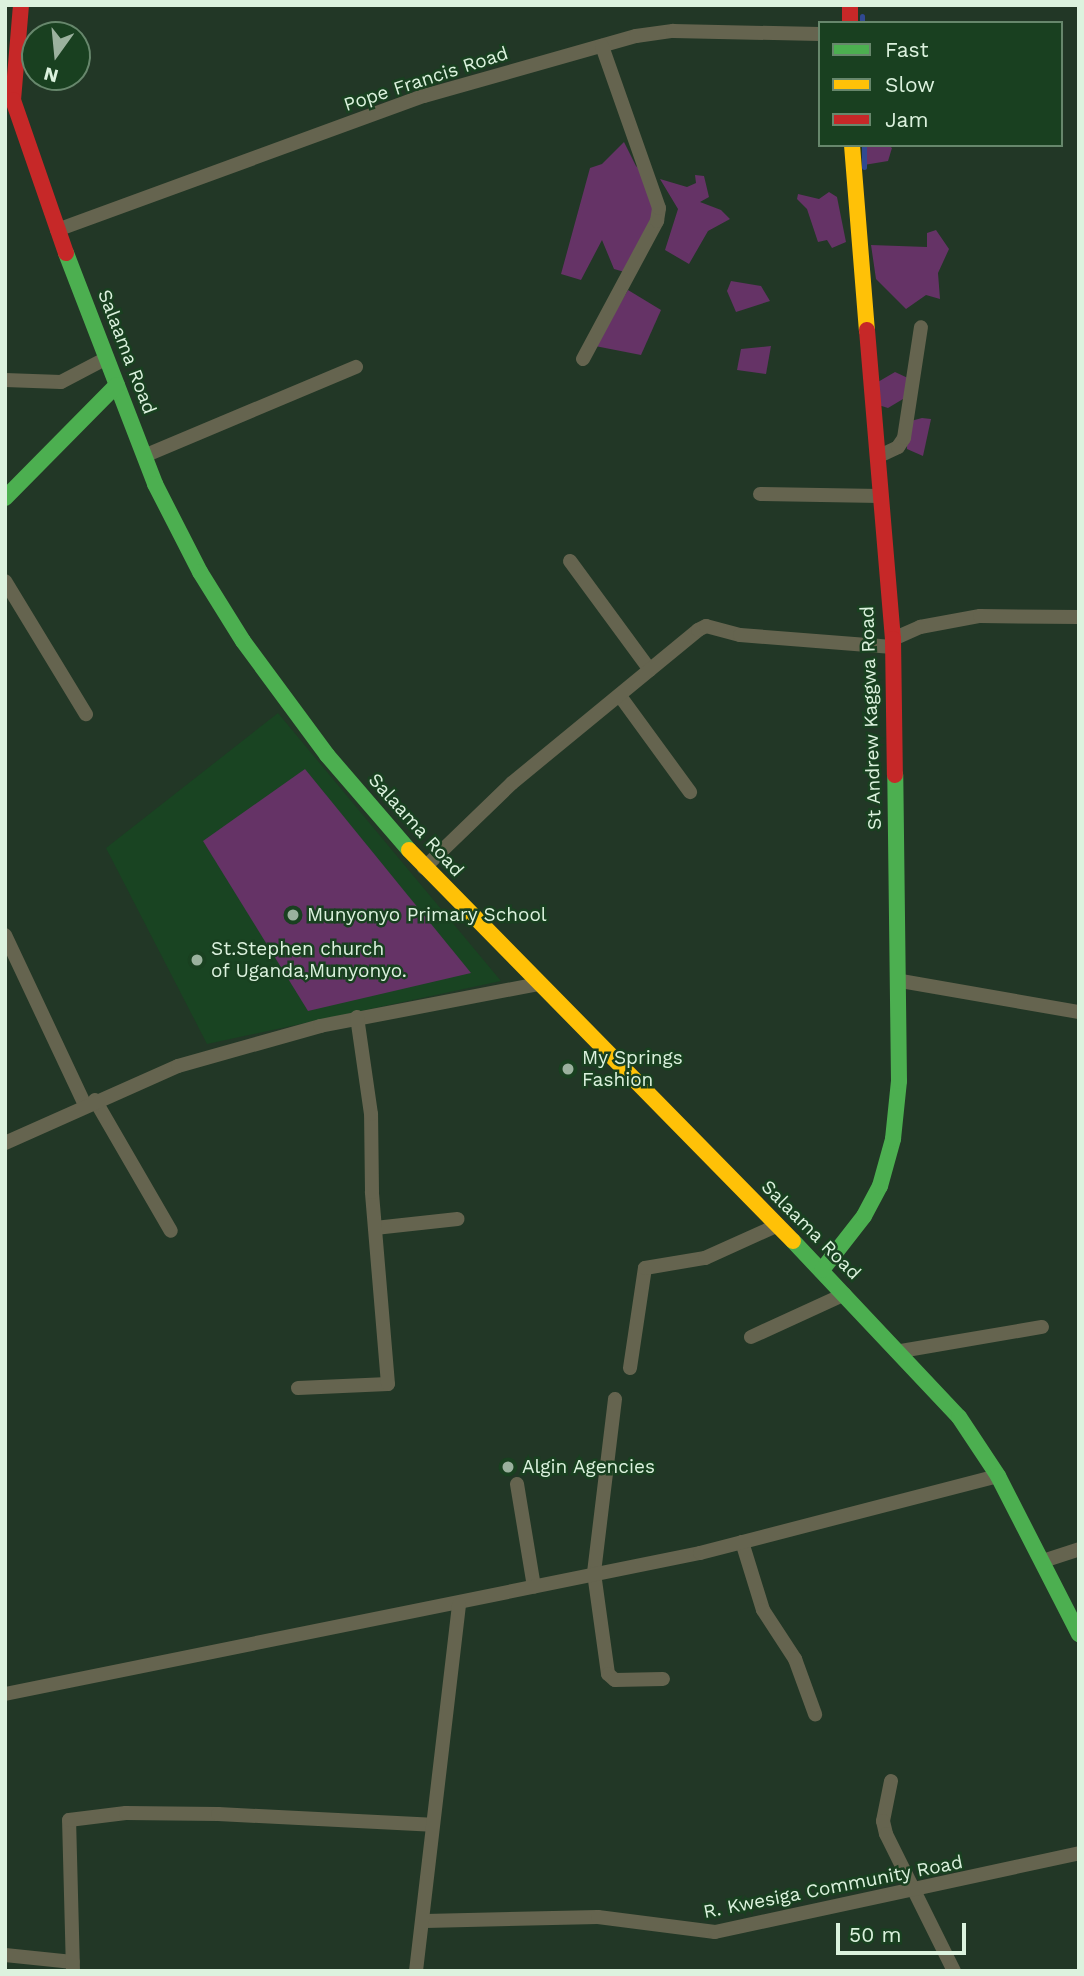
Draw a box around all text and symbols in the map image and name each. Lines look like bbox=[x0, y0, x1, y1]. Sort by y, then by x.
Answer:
north arrow bbox=[21, 21, 91, 91]
legend bbox=[818, 21, 1063, 147]
text: Fast bbox=[885, 37, 929, 62]
street label: Pope Francis Road bbox=[341, 42, 511, 116]
text: N bbox=[41, 62, 61, 88]
text: Slow bbox=[885, 72, 935, 97]
text: Jam bbox=[885, 107, 928, 132]
street label: Salaama Road bbox=[93, 286, 161, 418]
street label: St Andrew Kaggwa Road bbox=[856, 605, 886, 831]
street label: Salaama Road bbox=[363, 768, 469, 882]
place label: Munyonyo Primary School bbox=[307, 904, 547, 926]
marker: Munyonyo Primary School bbox=[285, 907, 301, 923]
place label: St.Stephen church of Uganda,Munyonyo. bbox=[211, 938, 408, 982]
marker: St.Stephen church of Uganda,Munyonyo. bbox=[189, 952, 205, 968]
place label: My Springs Fashion bbox=[582, 1047, 683, 1091]
marker: My Springs Fashion bbox=[560, 1061, 576, 1077]
street label: Salaama Road bbox=[756, 1175, 866, 1285]
place label: Algin Agencies bbox=[522, 1456, 656, 1478]
marker: Algin Agencies bbox=[500, 1459, 516, 1475]
street label: R. Kwesiga Community Road bbox=[701, 1851, 965, 1923]
scale bar bbox=[839, 1910, 968, 1954]
text: 50 m bbox=[849, 1922, 901, 1947]

